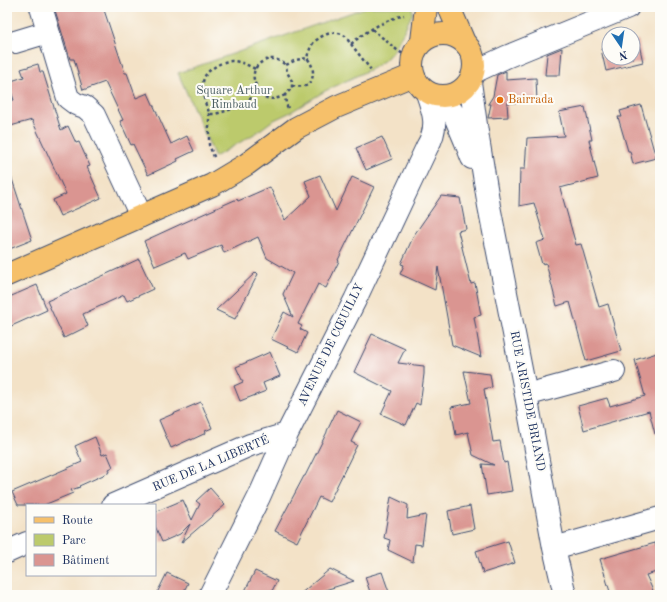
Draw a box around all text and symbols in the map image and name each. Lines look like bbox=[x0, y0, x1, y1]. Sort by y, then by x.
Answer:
north arrow bbox=[601, 26, 641, 66]
text: N bbox=[617, 48, 628, 61]
park label: Square Arthur Rimbaud bbox=[196, 85, 272, 111]
place label: Bairrada bbox=[508, 94, 553, 106]
marker: Bairrada bbox=[495, 95, 505, 105]
street label: AVENUE DE CŒUILLY bbox=[296, 282, 366, 408]
street label: RUE ARISTIDE BRIAND bbox=[507, 330, 547, 472]
street label: RUE DE LA LIBERTÉ bbox=[150, 431, 271, 494]
legend bbox=[26, 504, 156, 576]
text: Route bbox=[62, 515, 93, 527]
text: Parc bbox=[62, 535, 86, 547]
text: Bâtiment bbox=[62, 555, 109, 567]

